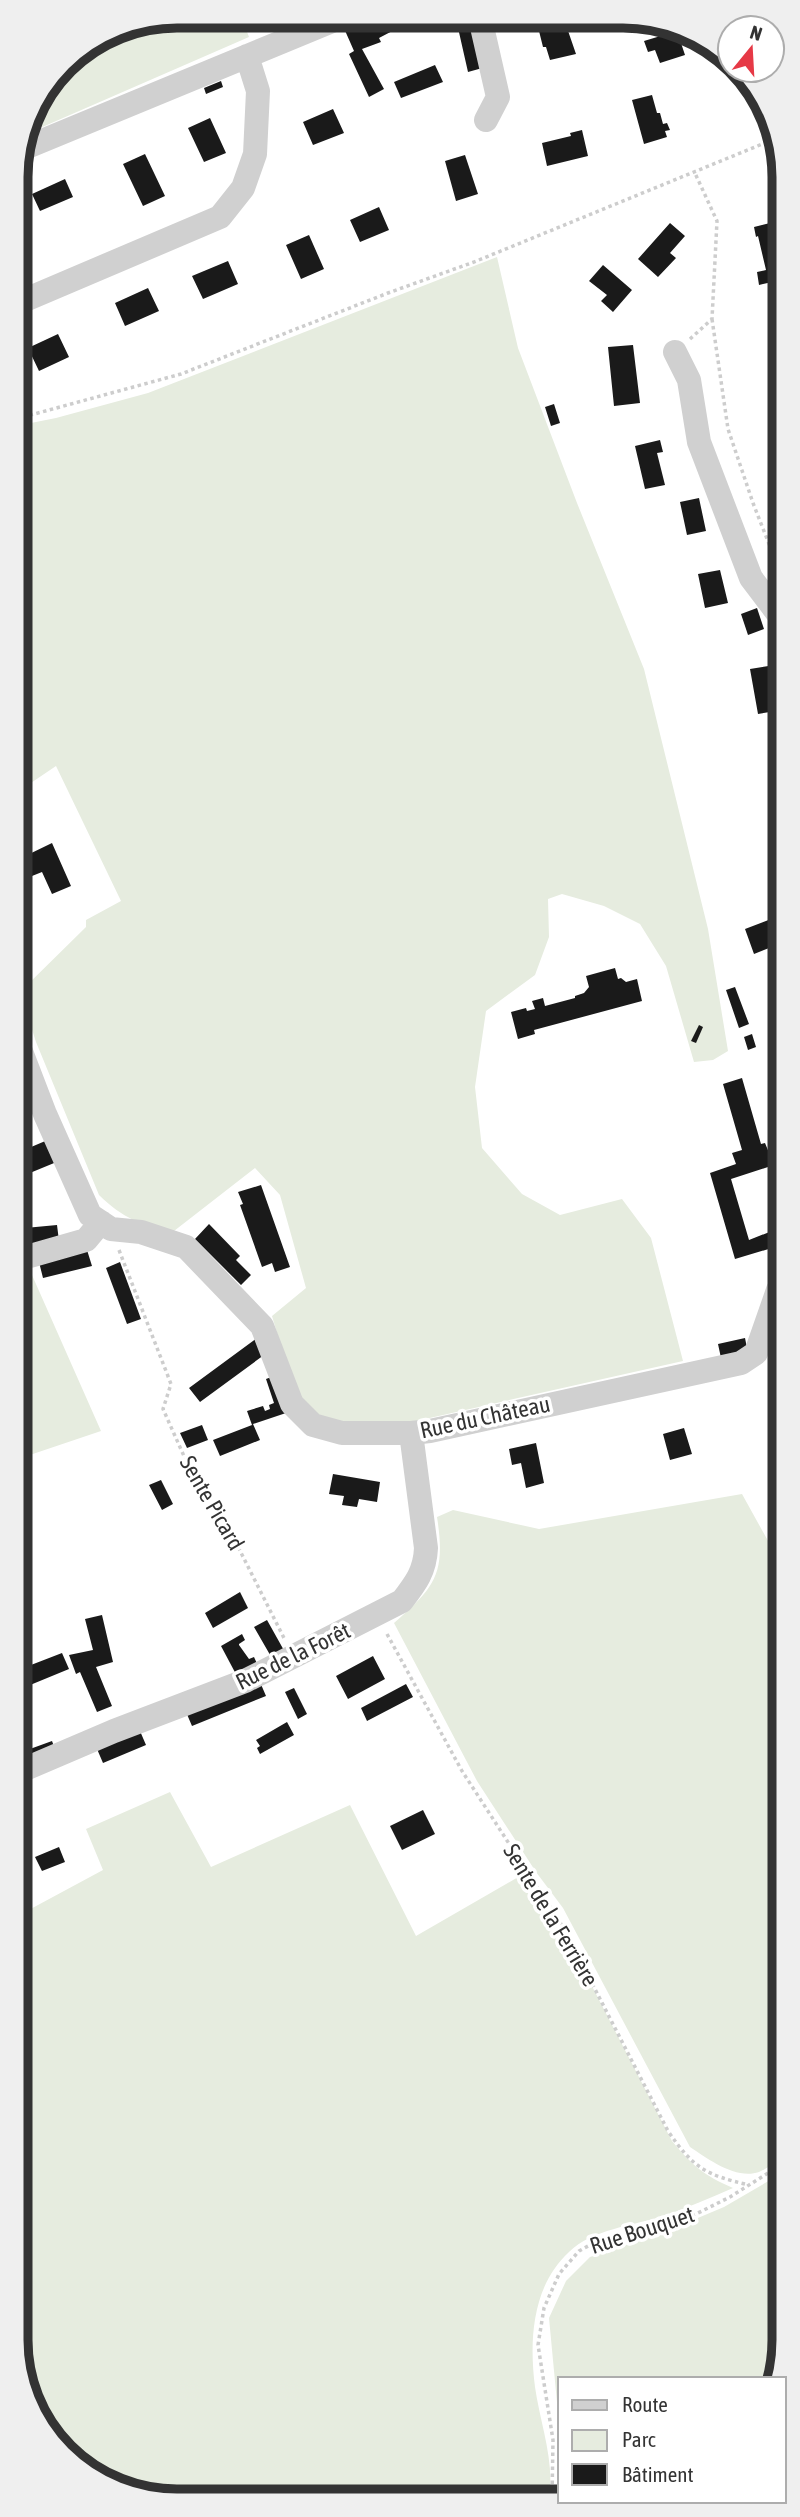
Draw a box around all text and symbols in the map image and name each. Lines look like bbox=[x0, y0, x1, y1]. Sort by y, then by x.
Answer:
north arrow bbox=[716, 14, 786, 84]
text: N bbox=[748, 21, 765, 45]
street label: Rue du Château bbox=[418, 1391, 552, 1443]
street label: Sente Picard bbox=[175, 1451, 249, 1555]
street label: Rue de la Forêt bbox=[232, 1617, 354, 1695]
street label: Sente de la Ferrière bbox=[498, 1839, 604, 1991]
street label: Rue Bouquet bbox=[587, 2201, 697, 2259]
legend bbox=[558, 2377, 786, 2503]
text: Route bbox=[622, 2392, 668, 2416]
text: Parc bbox=[622, 2427, 656, 2451]
text: Bâtiment bbox=[622, 2462, 693, 2486]

